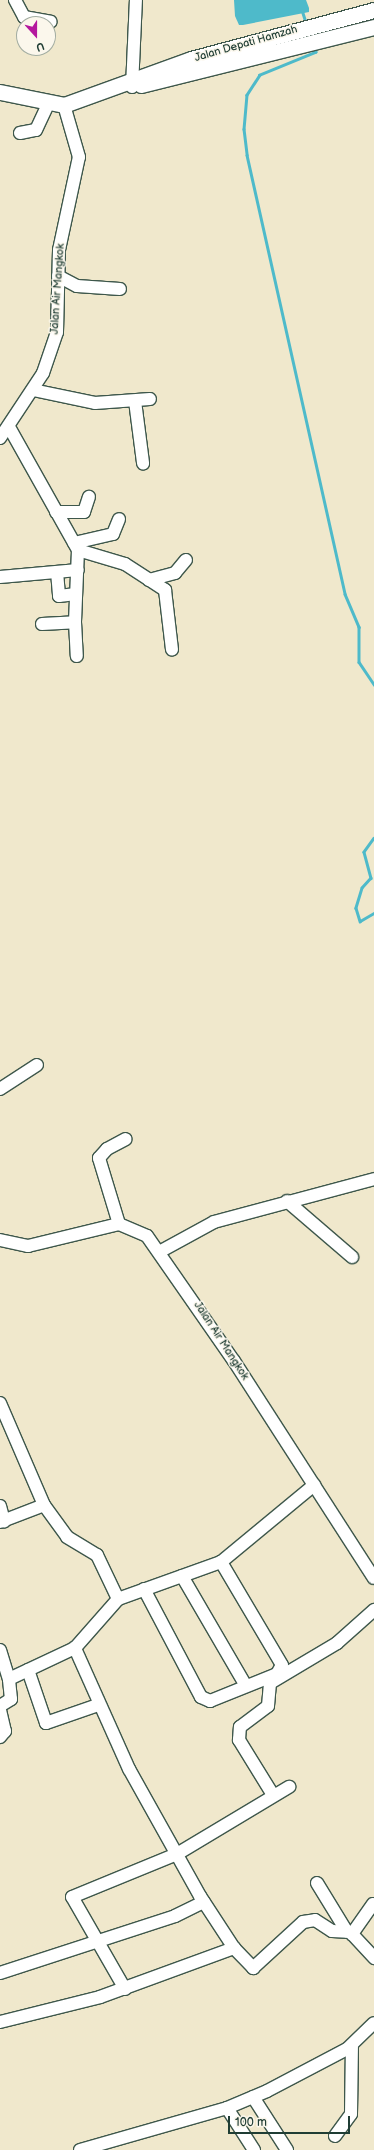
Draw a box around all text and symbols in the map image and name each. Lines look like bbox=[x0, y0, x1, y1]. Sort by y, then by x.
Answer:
north arrow bbox=[16, 16, 56, 56]
street label: Jalan Depati Hamzah bbox=[193, 23, 299, 65]
text: U bbox=[34, 39, 46, 54]
street label: Jalan Air Mangkok bbox=[48, 243, 68, 335]
street label: Jalan Air Mangkok bbox=[191, 1299, 251, 1383]
scale bar bbox=[230, 2108, 352, 2134]
text: 100 m bbox=[235, 2115, 267, 2130]

